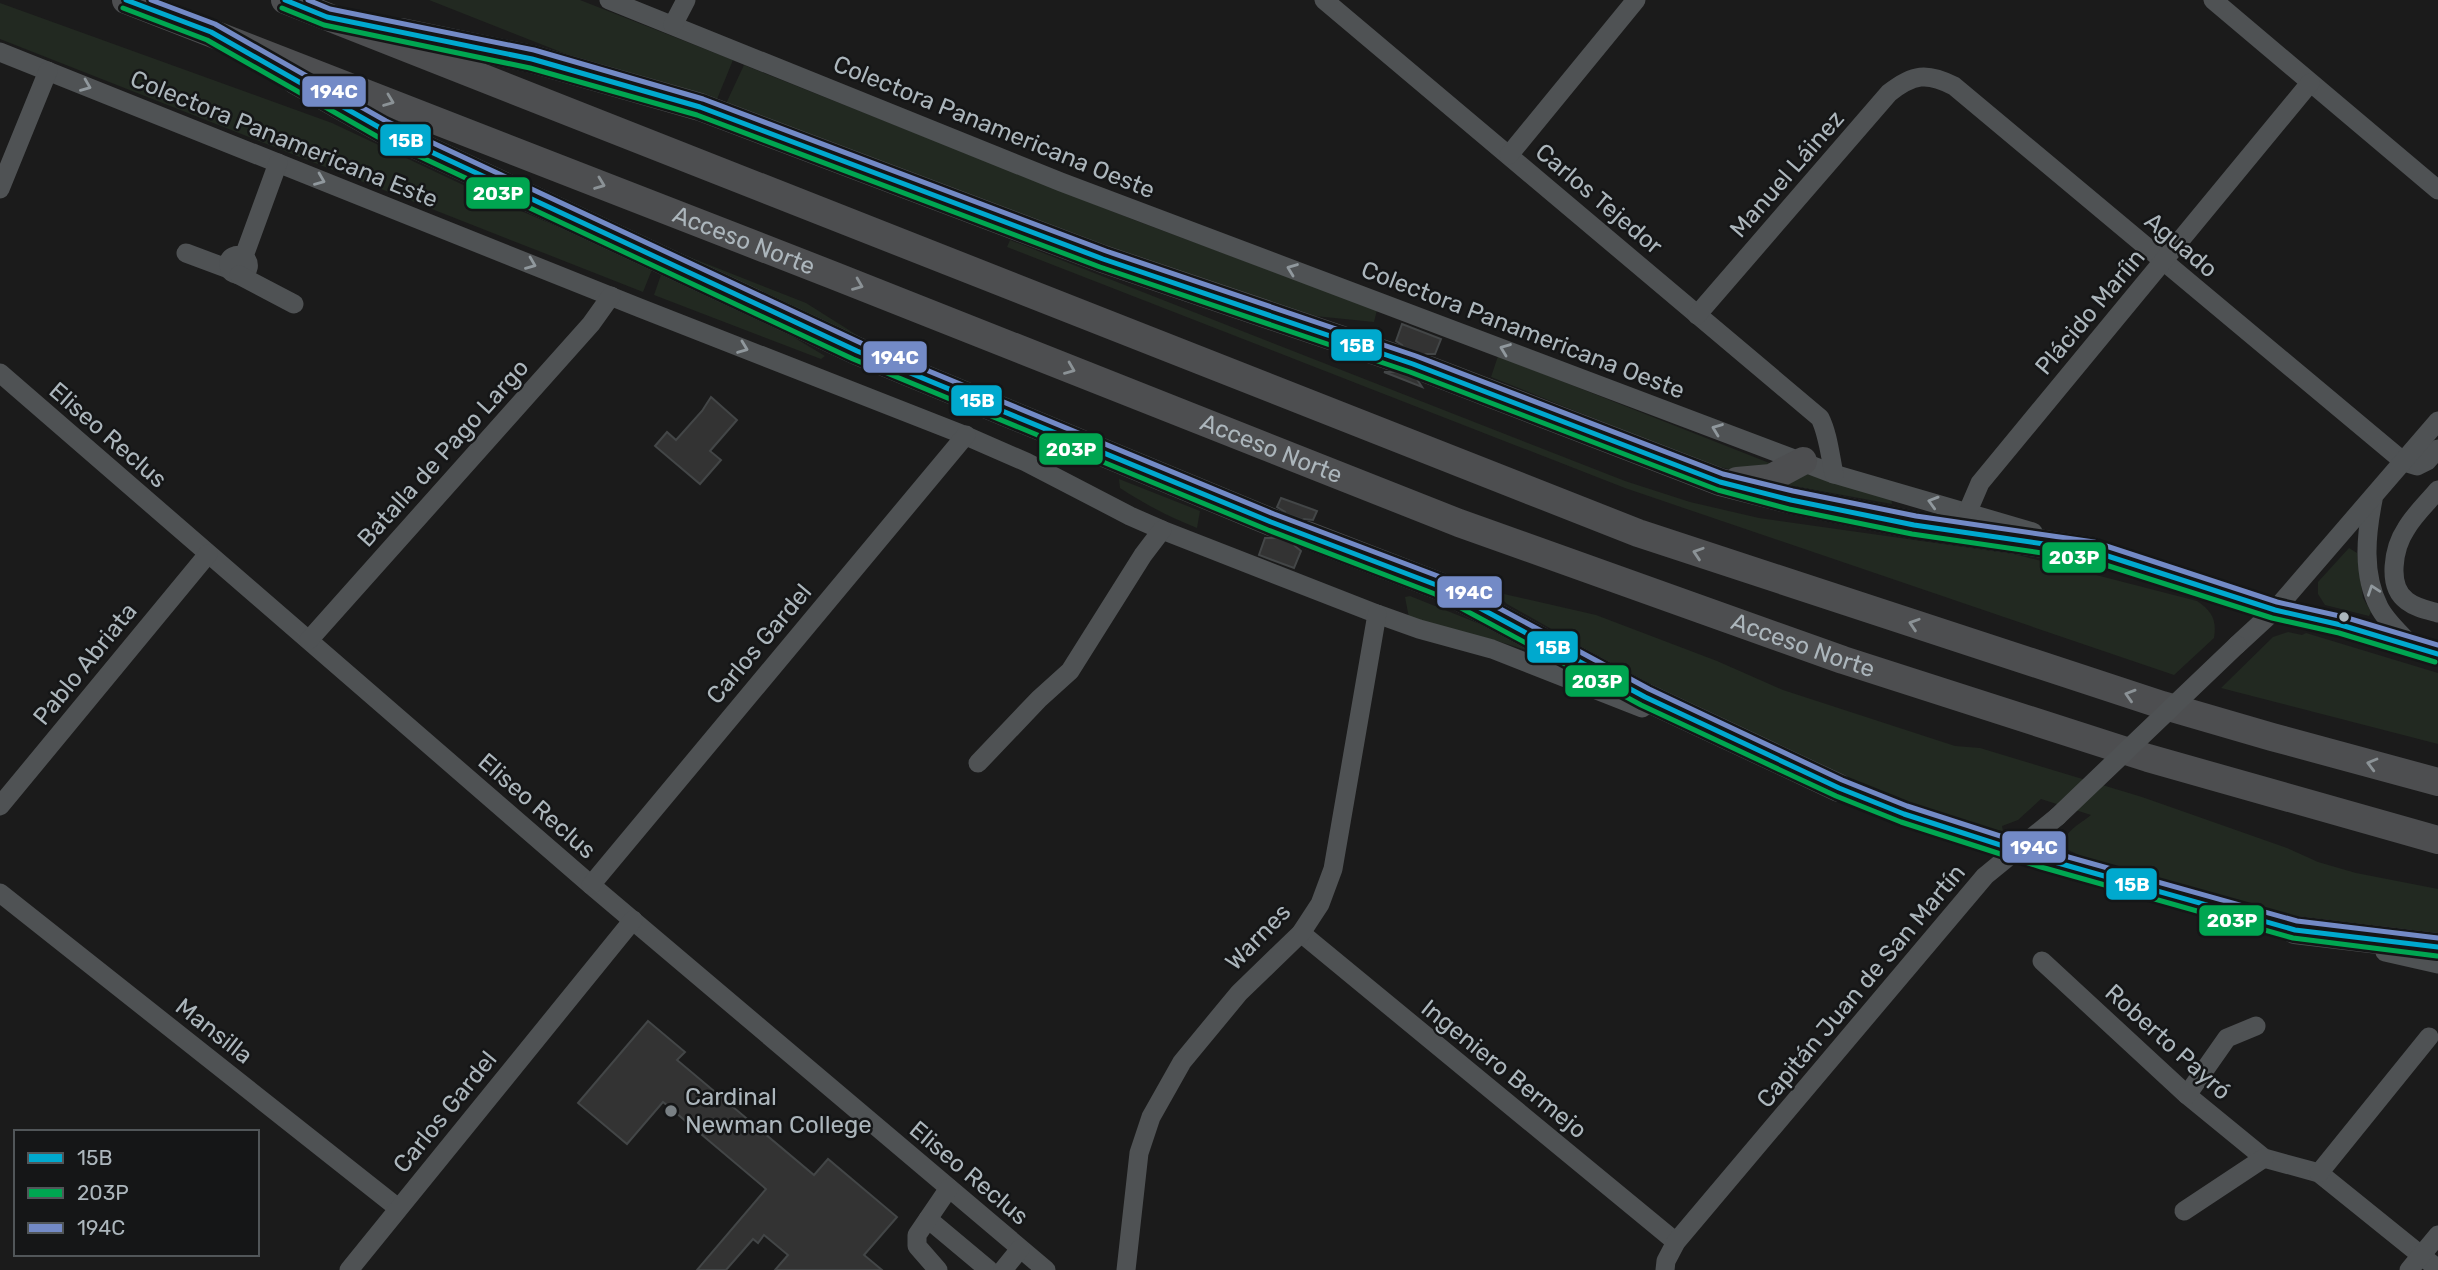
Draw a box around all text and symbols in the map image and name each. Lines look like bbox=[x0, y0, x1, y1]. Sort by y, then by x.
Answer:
street label: Colectora Panamericana Oeste bbox=[829, 50, 1159, 204]
street label: Colectora Panamericana Este bbox=[126, 64, 442, 214]
line badge: 194C bbox=[301, 75, 367, 108]
one-way arrow bbox=[79, 78, 91, 92]
text: 194C bbox=[310, 80, 358, 103]
one-way arrow bbox=[382, 93, 394, 107]
street label: Manuel Láinez bbox=[1724, 105, 1850, 243]
line badge: 15B bbox=[379, 123, 432, 157]
text: 15B bbox=[388, 129, 424, 152]
street label: Carlos Tejedor bbox=[1530, 138, 1668, 260]
one-way arrow bbox=[313, 171, 325, 185]
line badge: 203P bbox=[465, 176, 531, 210]
one-way arrow bbox=[594, 176, 606, 190]
text: 203P bbox=[473, 182, 523, 205]
street label: Acceso Norte bbox=[669, 200, 819, 281]
street label: Aguado bbox=[2139, 207, 2223, 283]
street label: Plácido Maríin bbox=[2029, 244, 2151, 380]
street label: Colectora Panamericana Oeste bbox=[1357, 255, 1689, 405]
one-way arrow bbox=[525, 256, 537, 270]
one-way arrow bbox=[1286, 263, 1298, 277]
one-way arrow bbox=[851, 276, 863, 290]
line badge: 15B bbox=[1330, 328, 1383, 362]
text: 15B bbox=[1339, 334, 1375, 357]
one-way arrow bbox=[736, 340, 748, 354]
line badge: 194C bbox=[862, 340, 928, 374]
one-way arrow bbox=[1499, 343, 1511, 357]
text: 194C bbox=[871, 346, 919, 369]
street label: Batalla de Pago Largo bbox=[352, 354, 534, 552]
one-way arrow bbox=[1063, 360, 1075, 374]
street label: Eliseo Reclus bbox=[44, 376, 172, 494]
line badge: 15B bbox=[950, 384, 1003, 417]
text: 15B bbox=[959, 389, 995, 412]
street label: Acceso Norte bbox=[1196, 408, 1346, 489]
one-way arrow bbox=[1712, 423, 1724, 437]
line badge: 203P bbox=[1038, 432, 1104, 466]
text: 203P bbox=[1046, 438, 1096, 461]
one-way arrow bbox=[1927, 495, 1939, 510]
line badge: 203P bbox=[2041, 541, 2107, 574]
one-way arrow bbox=[1692, 546, 1704, 561]
text: 203P bbox=[2049, 546, 2099, 569]
line badge: 194C bbox=[1436, 575, 1503, 609]
street label: Carlos Gardel bbox=[701, 578, 817, 710]
text: 194C bbox=[1445, 581, 1493, 604]
one-way arrow bbox=[2367, 584, 2381, 596]
street label: Pablo Abriata bbox=[27, 597, 143, 731]
street label: Acceso Norte bbox=[1727, 607, 1878, 683]
unlabelled marker bbox=[2337, 610, 2351, 624]
one-way arrow bbox=[1908, 618, 1920, 632]
line badge: 15B bbox=[1526, 630, 1579, 664]
text: 15B bbox=[1535, 636, 1571, 659]
line badge: 203P bbox=[1564, 664, 1630, 698]
text: 203P bbox=[1572, 670, 1622, 693]
one-way arrow bbox=[2124, 688, 2136, 703]
street label: Eliseo Reclus bbox=[473, 747, 601, 865]
one-way arrow bbox=[2366, 758, 2378, 772]
line badge: 194C bbox=[2001, 830, 2067, 864]
text: 194C bbox=[2010, 836, 2058, 859]
street label: Capitán Juan de San Martín bbox=[1751, 859, 1971, 1113]
line badge: 15B bbox=[2105, 867, 2158, 901]
text: 15B bbox=[2114, 873, 2150, 896]
street label: Warnes bbox=[1220, 898, 1296, 976]
line badge: 203P bbox=[2198, 904, 2265, 937]
text: 203P bbox=[2207, 909, 2257, 932]
street label: Roberto Payró bbox=[2099, 978, 2237, 1106]
street label: Mansilla bbox=[170, 992, 258, 1070]
street label: Ingeniero Bermejo bbox=[1416, 994, 1592, 1144]
street label: Carlos Gardel bbox=[388, 1046, 502, 1178]
place label: Cardinal Newman College bbox=[685, 1083, 872, 1139]
marker: Cardinal Newman College bbox=[663, 1103, 679, 1119]
street label: Eliseo Reclus bbox=[904, 1115, 1034, 1231]
legend bbox=[14, 1130, 259, 1256]
text: 15B bbox=[77, 1145, 113, 1170]
text: 203P bbox=[77, 1180, 129, 1205]
text: 194C bbox=[77, 1215, 125, 1240]

